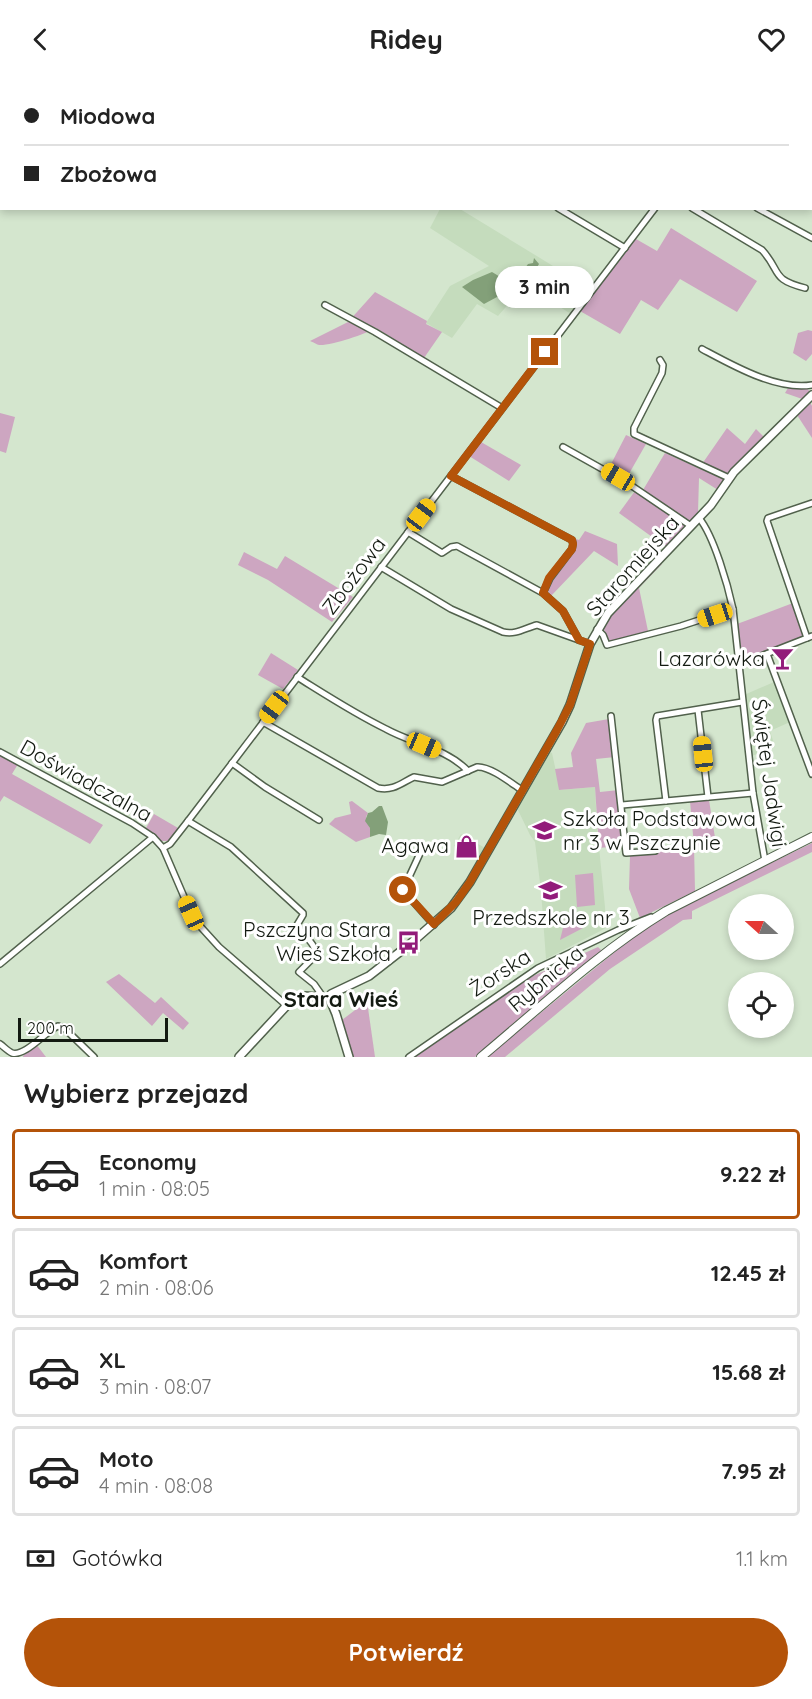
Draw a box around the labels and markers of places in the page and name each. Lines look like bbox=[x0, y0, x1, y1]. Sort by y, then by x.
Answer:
place label: Lazarówka bbox=[658, 645, 765, 671]
bar icon: Lazarówka bbox=[770, 646, 796, 672]
place label: Szkoła Podstawowa nr 3 w Pszczynie bbox=[563, 805, 756, 855]
school or university icon: Szkoła Podstawowa nr 3 w Pszczynie bbox=[532, 818, 558, 844]
place label: Agawa bbox=[381, 832, 449, 858]
shop icon: Agawa bbox=[454, 833, 480, 859]
school or university icon: Przedszkole nr 3 bbox=[538, 877, 564, 903]
place label: Przedszkole nr 3 bbox=[472, 904, 630, 930]
place label: Pszczyna Stara Wieś Szkoła bbox=[243, 916, 391, 966]
bus stop icon: Pszczyna Stara Wieś Szkoła bbox=[396, 929, 422, 955]

